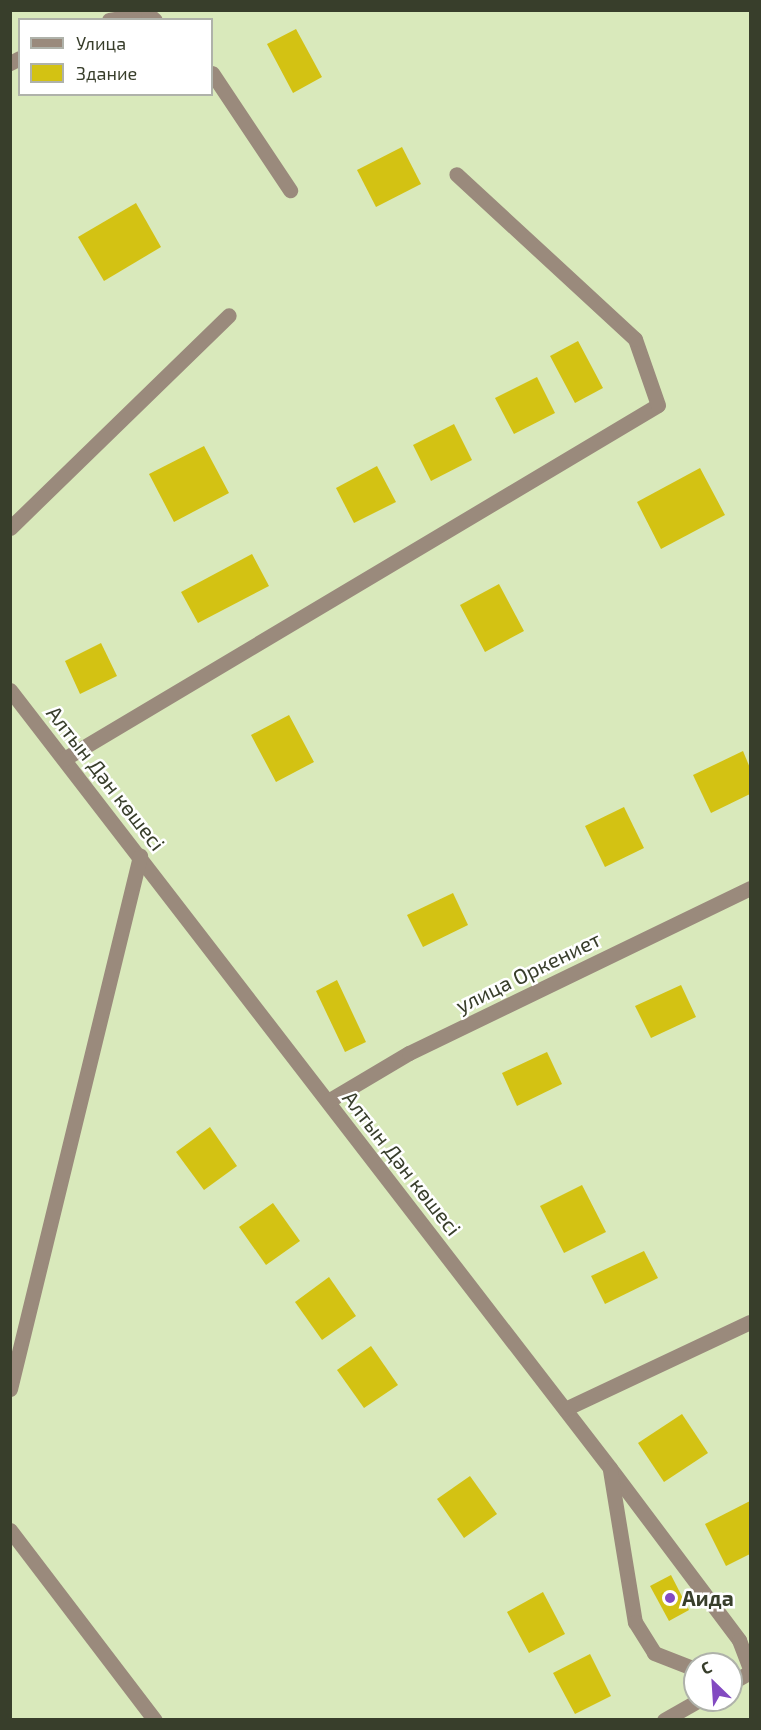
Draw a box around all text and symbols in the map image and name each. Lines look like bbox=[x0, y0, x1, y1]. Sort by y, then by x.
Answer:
legend bbox=[18, 18, 213, 96]
text: Улица bbox=[76, 32, 126, 54]
text: Здание bbox=[76, 62, 137, 84]
street label: Алтын Дән көшесі bbox=[42, 701, 170, 855]
street label: улица Оркениет bbox=[452, 926, 604, 1018]
street label: Алтын Дән көшесі bbox=[338, 1086, 466, 1240]
place label: Аида bbox=[682, 1585, 734, 1611]
marker: Аида bbox=[663, 1591, 677, 1605]
north arrow bbox=[683, 1652, 743, 1712]
text: С bbox=[698, 1656, 714, 1678]

